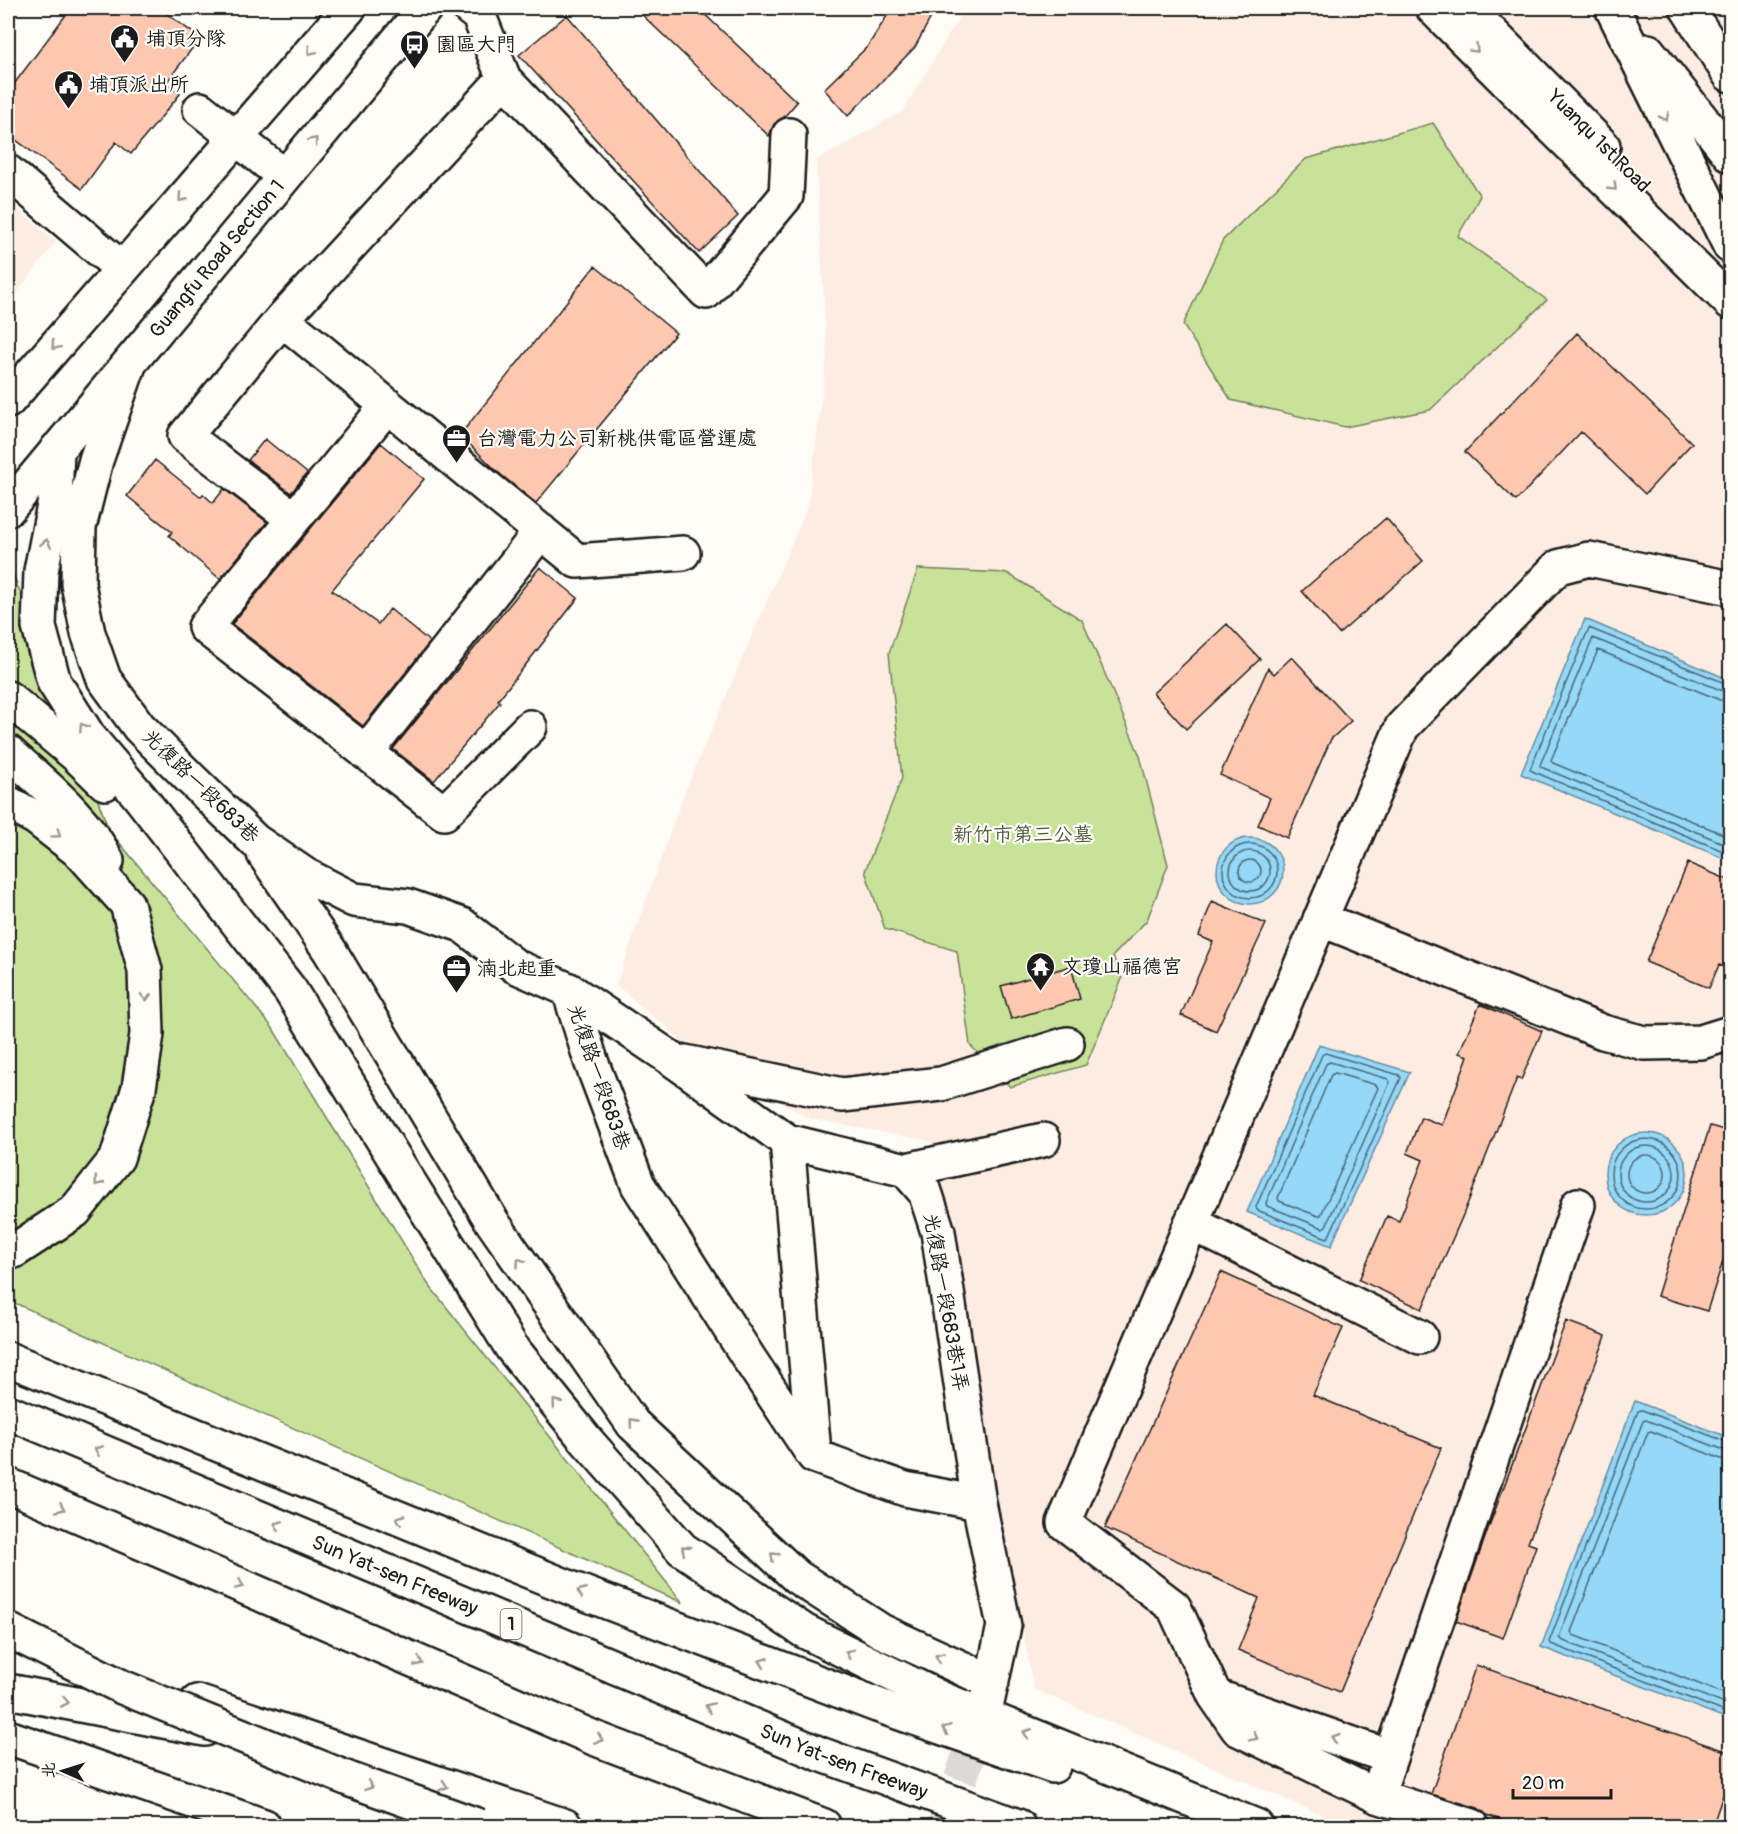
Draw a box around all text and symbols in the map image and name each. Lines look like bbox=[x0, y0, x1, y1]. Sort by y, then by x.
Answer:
public building icon: 埔頂分隊 bbox=[109, 22, 141, 64]
place label: 埔頂分隊 bbox=[146, 26, 226, 51]
bus stop icon: 園區大門 bbox=[399, 28, 431, 70]
place label: 園區大門 bbox=[436, 32, 516, 57]
one-way arrow bbox=[1467, 42, 1478, 53]
one-way arrow bbox=[307, 45, 318, 55]
public building icon: 埔頂派出所 bbox=[52, 68, 84, 110]
place label: 埔頂派出所 bbox=[89, 72, 189, 97]
street label: Yuanqu 1st Road bbox=[1542, 84, 1656, 198]
one-way arrow bbox=[1658, 110, 1670, 121]
one-way arrow bbox=[306, 137, 317, 148]
street label: Guangfu Road Section 1 bbox=[143, 174, 290, 343]
one-way arrow bbox=[1605, 179, 1616, 190]
one-way arrow bbox=[179, 191, 190, 202]
one-way arrow bbox=[51, 339, 62, 350]
office icon: 台灣電力公司新桃供電區營運處 bbox=[440, 422, 472, 464]
place label: 台灣電力公司新桃供電區營運處 bbox=[477, 426, 757, 451]
one-way arrow bbox=[39, 538, 52, 548]
one-way arrow bbox=[79, 723, 90, 734]
street label: 光復路一段683巷 bbox=[137, 724, 265, 849]
park label: 新竹市第三公墓 bbox=[953, 822, 1093, 847]
one-way arrow bbox=[50, 827, 61, 838]
temple icon: 文瓊山福德宫 bbox=[1025, 950, 1057, 992]
office icon: 湳北起重 bbox=[440, 952, 472, 994]
place label: 文瓊山福德宫 bbox=[1062, 954, 1182, 979]
place label: 湳北起重 bbox=[477, 956, 557, 981]
one-way arrow bbox=[140, 993, 152, 1002]
street label: 光復路一段683巷 bbox=[562, 1001, 636, 1154]
one-way arrow bbox=[95, 1175, 106, 1186]
street label: 光復路一段683巷1弄 bbox=[918, 1211, 974, 1393]
one-way arrow bbox=[516, 1258, 527, 1269]
one-way arrow bbox=[553, 1399, 564, 1410]
one-way arrow bbox=[629, 1418, 640, 1429]
one-way arrow bbox=[93, 1445, 104, 1457]
one-way arrow bbox=[55, 1501, 66, 1513]
one-way arrow bbox=[395, 1514, 406, 1526]
one-way arrow bbox=[273, 1521, 284, 1533]
street label: Sun Yat-sen Freeway bbox=[308, 1529, 482, 1621]
one-way arrow bbox=[681, 1546, 692, 1557]
one-way arrow bbox=[770, 1552, 780, 1563]
one-way arrow bbox=[234, 1578, 245, 1590]
one-way arrow bbox=[576, 1586, 587, 1599]
road number: 1 bbox=[500, 1609, 522, 1639]
one-way arrow bbox=[845, 1649, 856, 1660]
one-way arrow bbox=[934, 1653, 945, 1665]
one-way arrow bbox=[413, 1655, 424, 1667]
one-way arrow bbox=[758, 1656, 769, 1669]
one-way arrow bbox=[60, 1695, 70, 1708]
one-way arrow bbox=[705, 1702, 716, 1714]
street label: Sun Yat-sen Freeway bbox=[756, 1718, 932, 1805]
one-way arrow bbox=[941, 1724, 952, 1736]
one-way arrow bbox=[1022, 1728, 1033, 1740]
one-way arrow bbox=[1247, 1729, 1258, 1741]
one-way arrow bbox=[592, 1732, 603, 1744]
one-way arrow bbox=[1330, 1732, 1341, 1745]
north arrow bbox=[33, 1741, 93, 1801]
text: 北 bbox=[39, 1762, 59, 1779]
scale bar bbox=[1513, 1762, 1610, 1800]
text: 20 m bbox=[1522, 1772, 1564, 1795]
one-way arrow bbox=[363, 1779, 374, 1792]
one-way arrow bbox=[438, 1779, 449, 1792]

